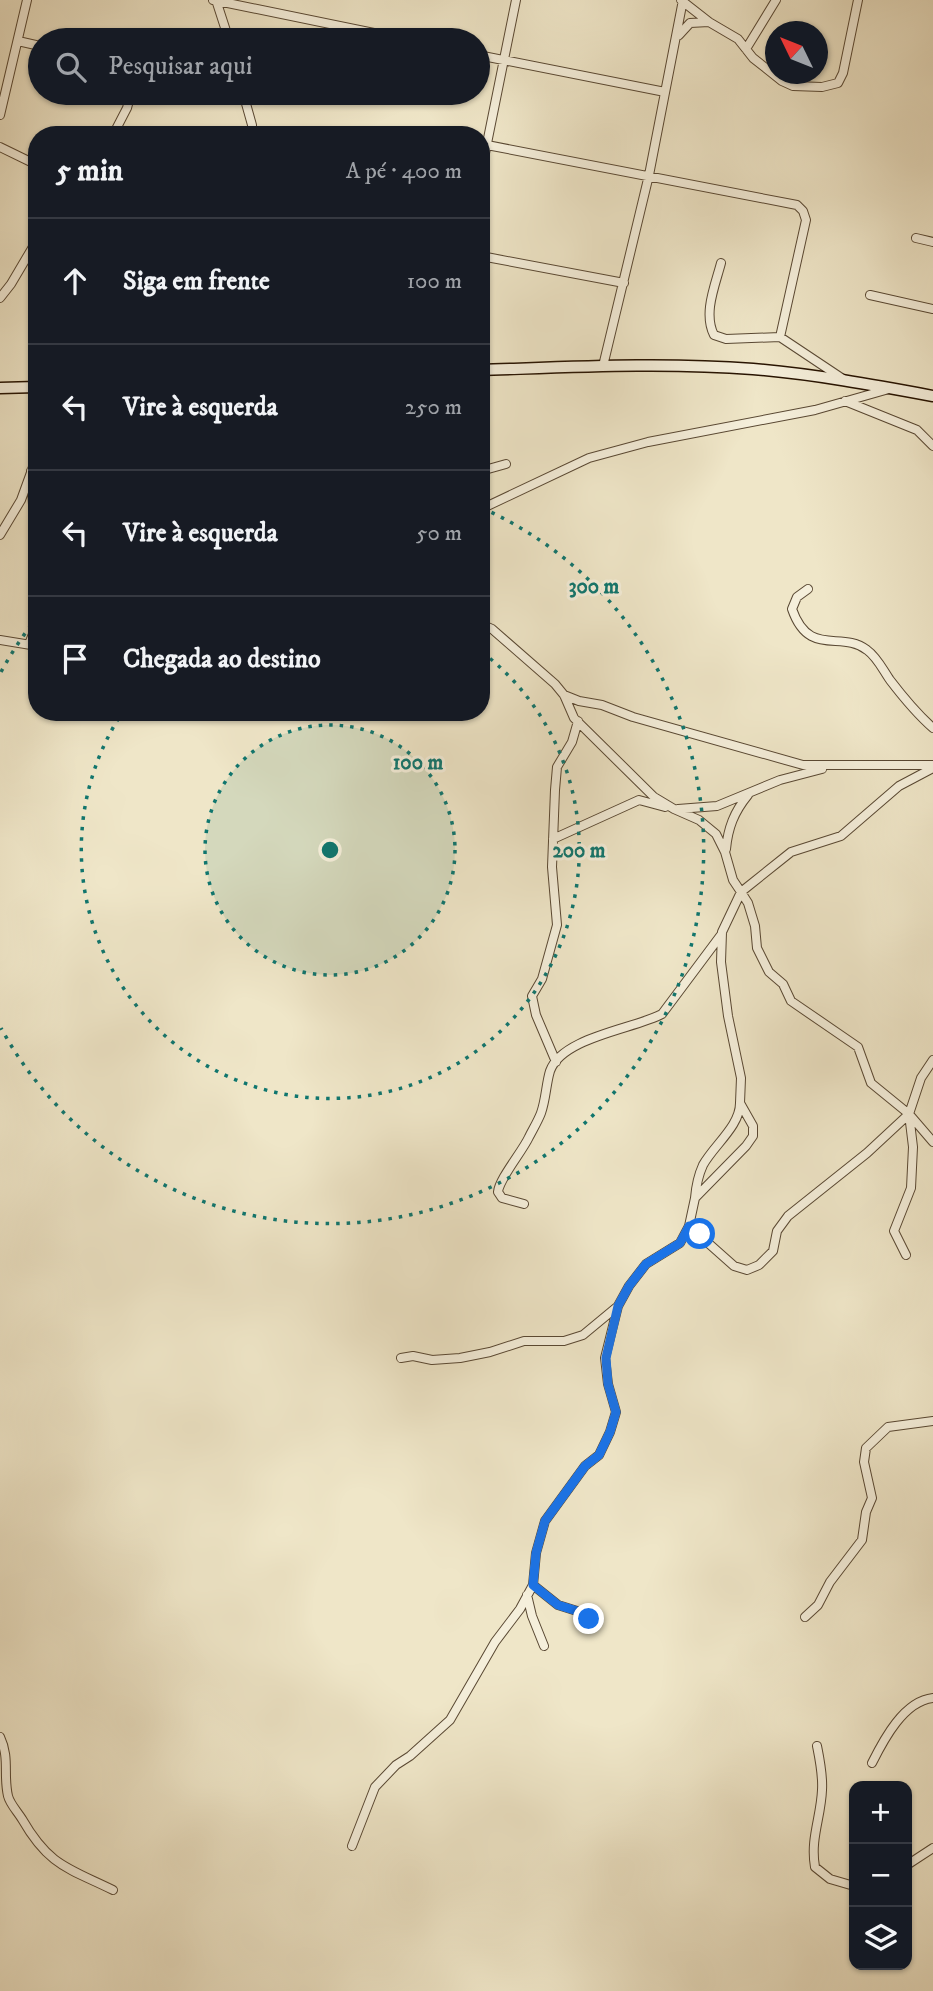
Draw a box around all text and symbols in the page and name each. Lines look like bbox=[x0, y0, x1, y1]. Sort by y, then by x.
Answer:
north arrow bbox=[765, 21, 828, 84]
search box bbox=[28, 28, 490, 105]
icon: search bbox=[52, 48, 90, 86]
text: Pesquisar aqui bbox=[108, 50, 252, 83]
text: 5 min bbox=[56, 153, 123, 190]
text: A pé · 400 m bbox=[346, 157, 462, 186]
icon: ahead bbox=[56, 262, 94, 300]
text: Siga em frente bbox=[123, 265, 270, 298]
text: 100 m bbox=[407, 267, 462, 296]
icon: left bbox=[56, 388, 94, 426]
text: Vire à esquerda bbox=[123, 391, 278, 424]
text: 250 m bbox=[405, 393, 462, 422]
icon: left bbox=[56, 514, 94, 552]
text: Vire à esquerda bbox=[123, 517, 278, 550]
text: 50 m bbox=[416, 519, 462, 548]
text: 300 m bbox=[569, 574, 620, 600]
icon: arrive bbox=[56, 640, 94, 678]
text: Chegada ao destino bbox=[123, 643, 321, 676]
text: 100 m bbox=[393, 750, 443, 776]
centre of rings bbox=[318, 838, 342, 862]
text: 200 m bbox=[552, 838, 606, 864]
route start bbox=[684, 1218, 715, 1249]
route end bbox=[573, 1603, 604, 1634]
map controls bbox=[849, 1781, 912, 1970]
button: + bbox=[849, 1781, 912, 1844]
button: − bbox=[849, 1844, 912, 1907]
button: layers bbox=[849, 1907, 912, 1970]

